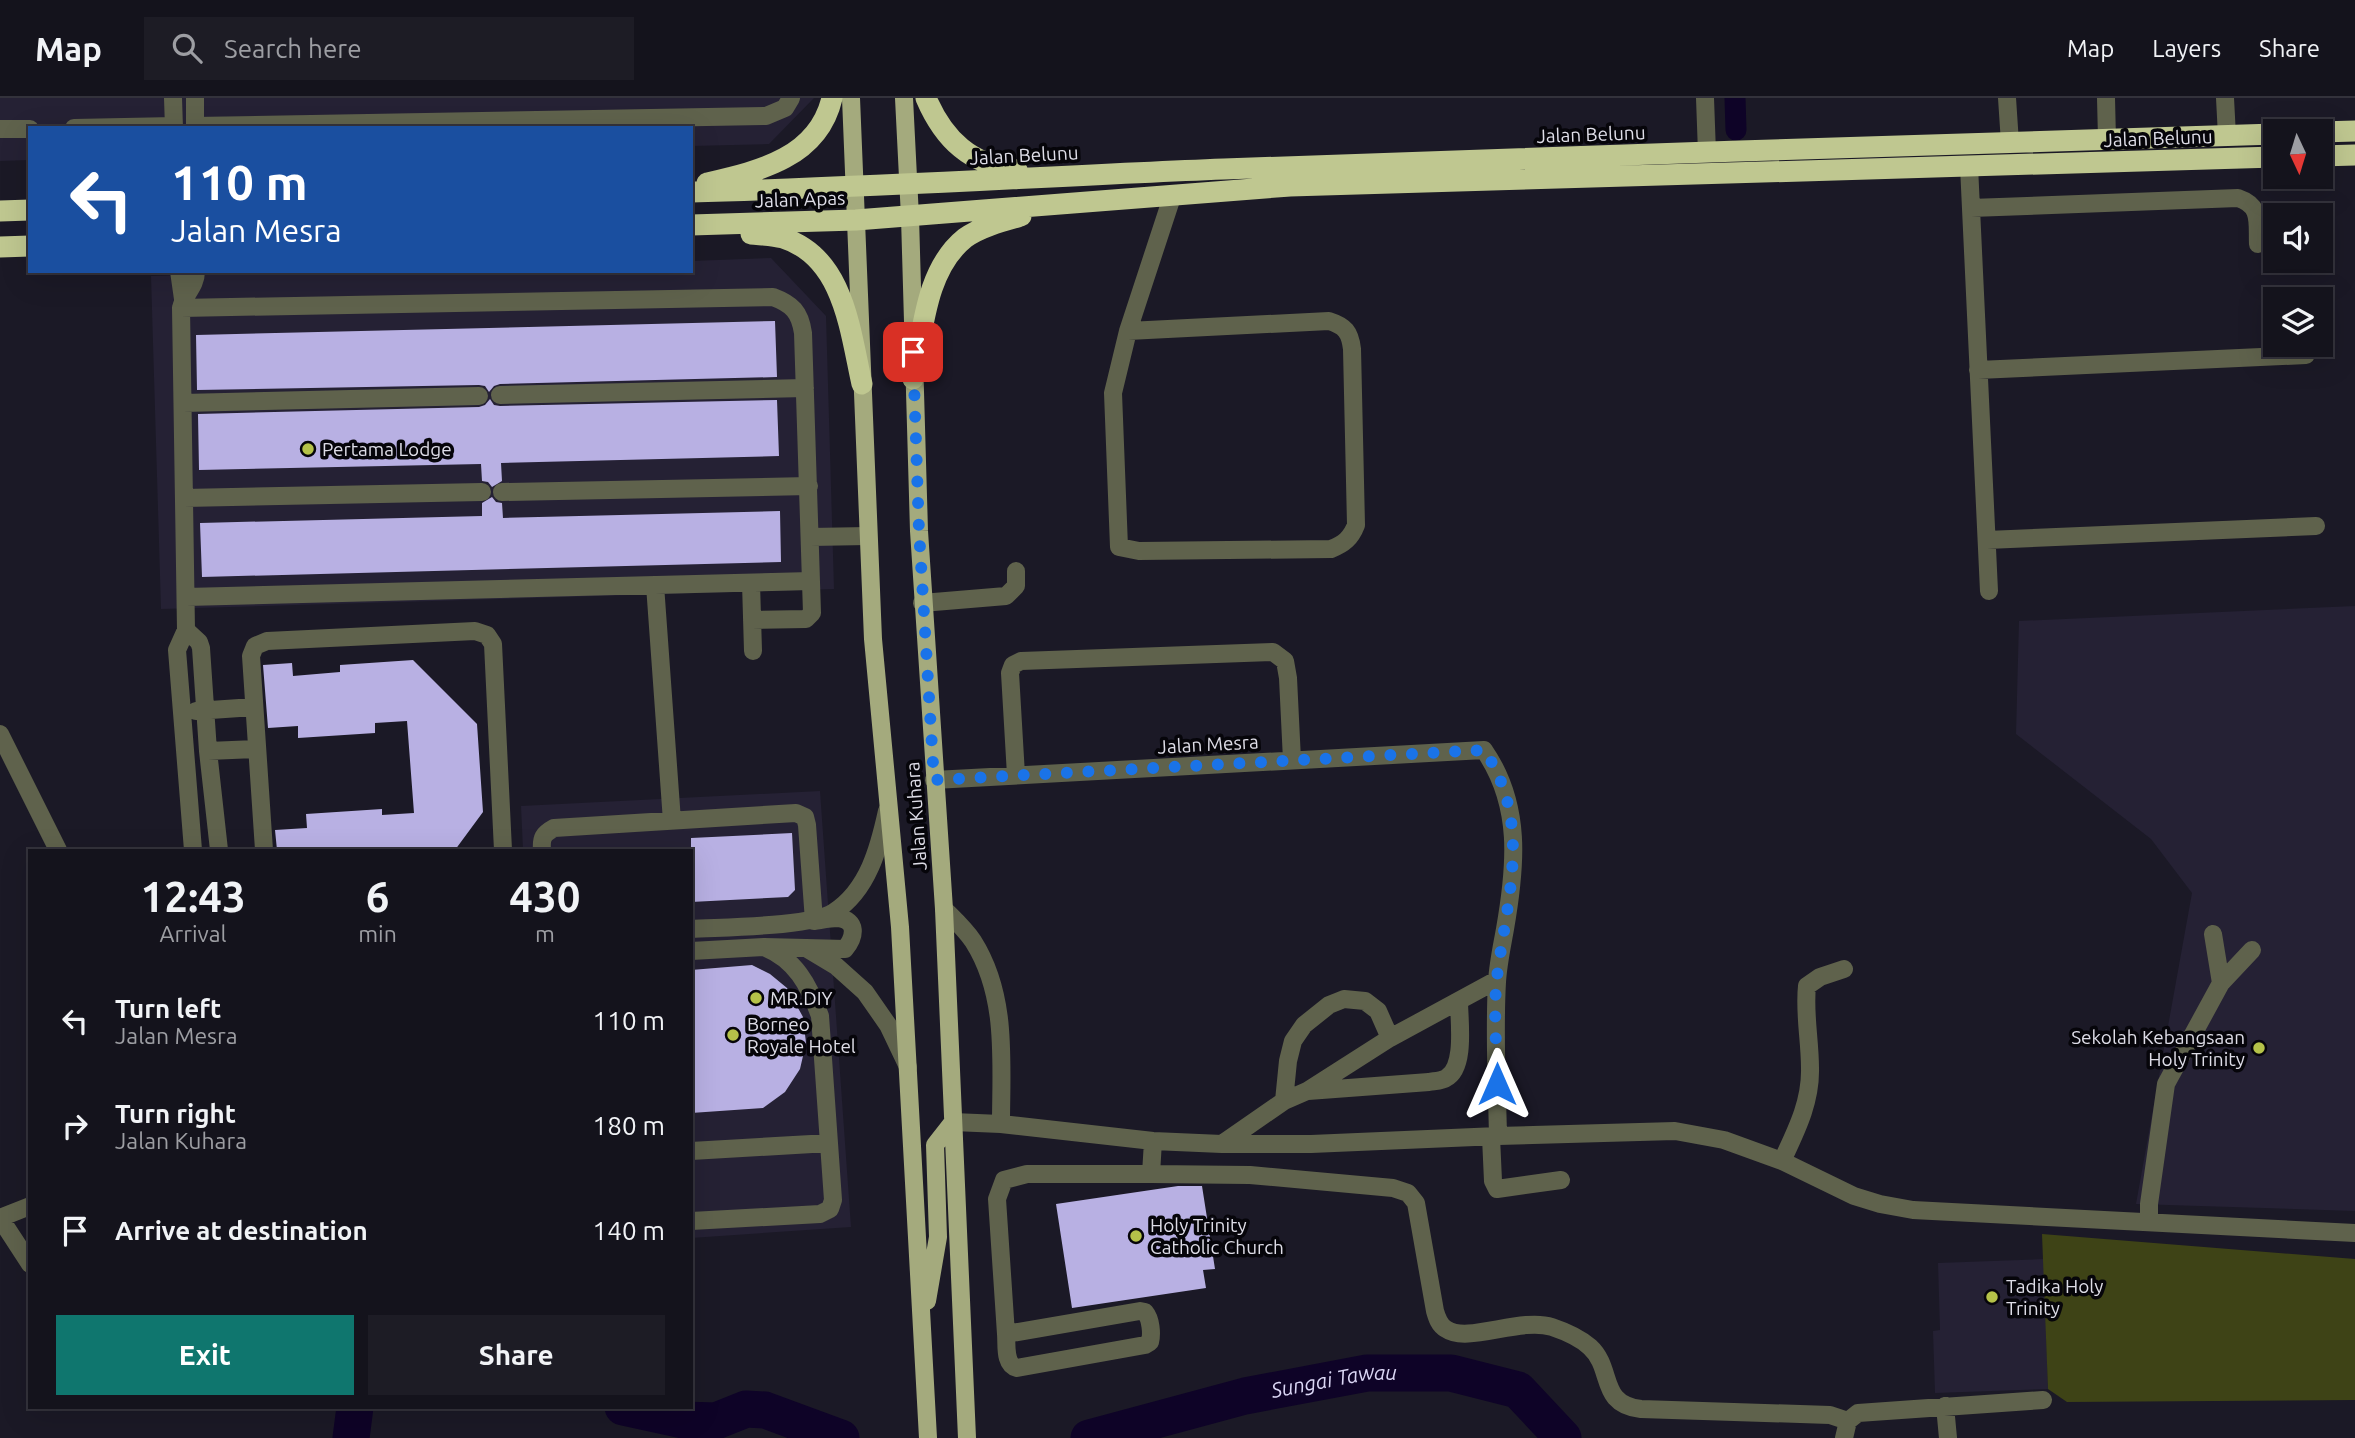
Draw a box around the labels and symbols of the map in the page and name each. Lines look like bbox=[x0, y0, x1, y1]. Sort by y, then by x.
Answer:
north arrow bbox=[2263, 119, 2333, 189]
street label: Jalan Belunu bbox=[1536, 121, 1646, 147]
street label: Jalan Belunu bbox=[2103, 125, 2213, 151]
street label: Jalan Belunu bbox=[969, 141, 1079, 169]
street label: Jalan Apas bbox=[754, 186, 846, 212]
pin bbox=[883, 322, 943, 382]
place label: Pertama Lodge bbox=[322, 438, 452, 460]
marker: Pertama Lodge bbox=[300, 441, 316, 457]
street label: Jalan Mesra bbox=[1157, 730, 1259, 758]
street label: Jalan Kuhara bbox=[901, 761, 931, 871]
place label: MR.DIY bbox=[770, 987, 833, 1009]
marker: MR.DIY bbox=[748, 990, 764, 1006]
place label: Borneo Royale Hotel bbox=[747, 1013, 856, 1057]
place label: Sekolah Kebangsaan Holy Trinity bbox=[2071, 1026, 2245, 1070]
marker: Borneo Royale Hotel bbox=[725, 1027, 741, 1043]
marker: Sekolah Kebangsaan Holy Trinity bbox=[2251, 1040, 2267, 1056]
position arrow bbox=[1460, 1047, 1534, 1121]
place label: Holy Trinity Catholic Church bbox=[1150, 1214, 1284, 1258]
marker: Holy Trinity Catholic Church bbox=[1128, 1228, 1144, 1244]
place label: Tadika Holy Trinity bbox=[2006, 1275, 2104, 1319]
marker: Tadika Holy Trinity bbox=[1984, 1289, 2000, 1305]
water label: Sungai Tawau bbox=[1268, 1359, 1397, 1402]

